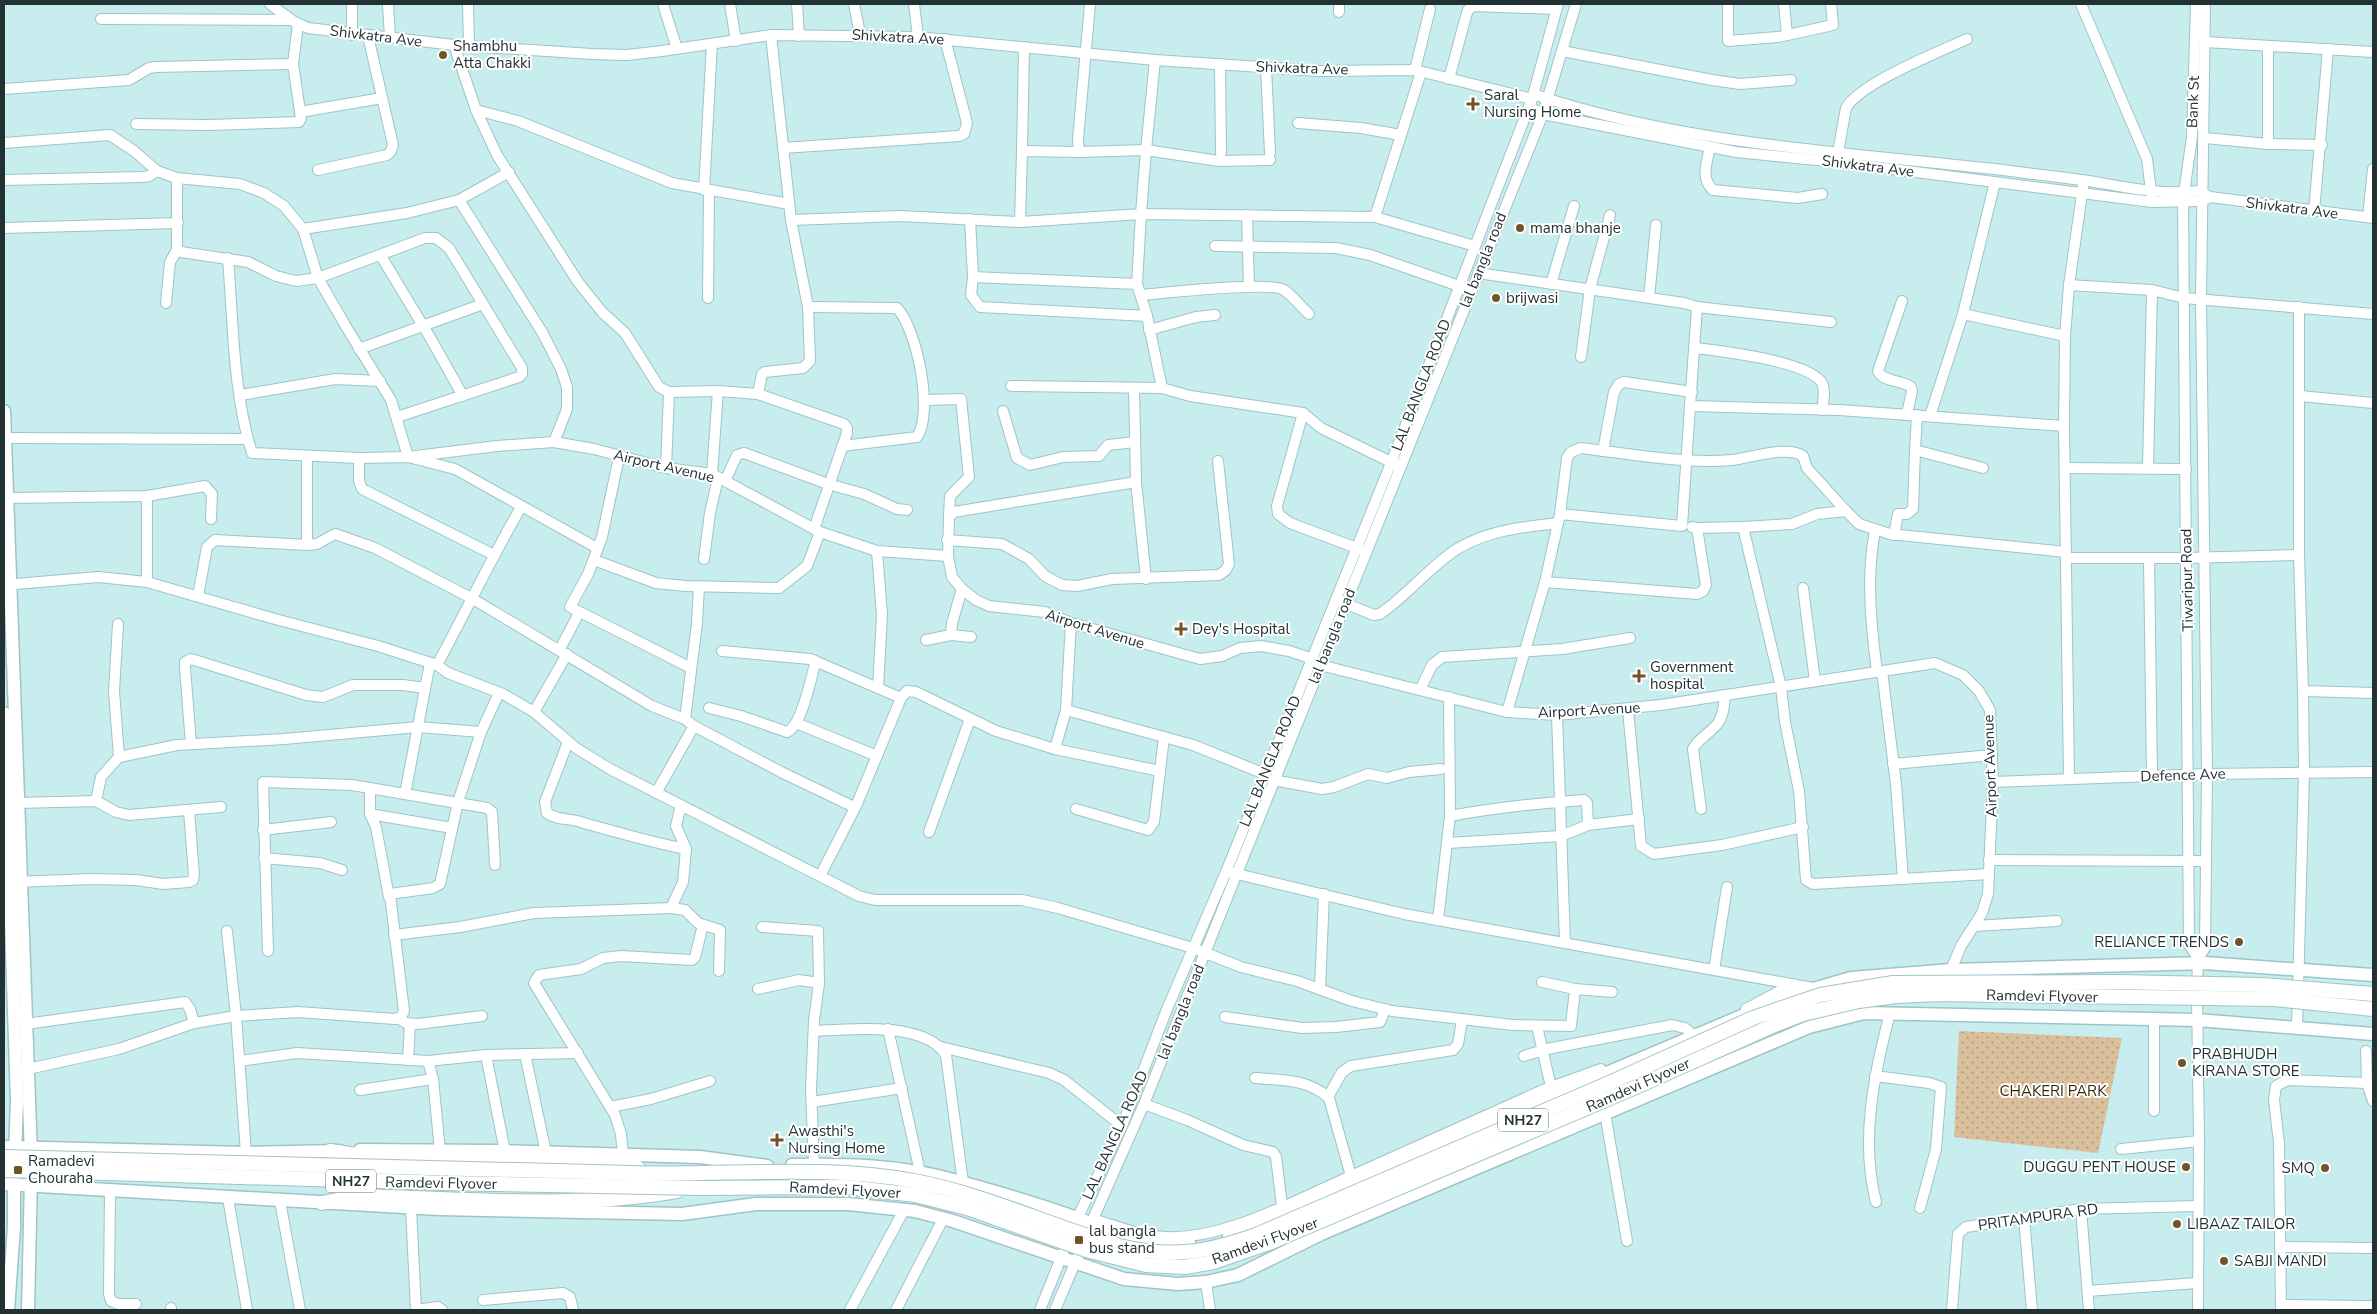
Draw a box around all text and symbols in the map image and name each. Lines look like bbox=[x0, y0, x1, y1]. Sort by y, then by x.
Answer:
street label: Shivkatra Ave bbox=[329, 20, 423, 52]
street label: Shivkatra Ave bbox=[851, 25, 945, 49]
place label: Shambhu Atta Chakki bbox=[453, 36, 531, 73]
marker: Shambhu Atta Chakki bbox=[437, 49, 449, 61]
street label: Shivkatra Ave bbox=[1255, 56, 1349, 80]
street label: Bank St bbox=[2182, 75, 2204, 129]
place label: Saral Nursing Home bbox=[1484, 85, 1581, 122]
marker: Saral Nursing Home bbox=[1466, 97, 1480, 111]
street label: Shivkatra Ave bbox=[1821, 150, 1915, 182]
street label: Shivkatra Ave bbox=[2245, 192, 2339, 224]
street label: lal bangla road bbox=[1455, 209, 1511, 311]
place label: mama bhanje bbox=[1530, 218, 1621, 238]
marker: mama bhanje bbox=[1514, 222, 1526, 234]
place label: brijwasi bbox=[1506, 288, 1558, 308]
marker: brijwasi bbox=[1490, 292, 1502, 304]
street label: LAL BANGLA ROAD bbox=[1387, 316, 1455, 454]
street label: Airport Avenue bbox=[612, 445, 716, 487]
street label: Tiwaripur Road bbox=[2176, 528, 2198, 632]
street label: lal bangla road bbox=[1304, 585, 1360, 687]
street label: Airport Avenue bbox=[1043, 604, 1147, 654]
place label: Dey's Hospital bbox=[1192, 619, 1291, 639]
marker: Dey's Hospital bbox=[1174, 622, 1188, 636]
place label: Government hospital bbox=[1650, 657, 1734, 694]
marker: Government hospital bbox=[1632, 669, 1646, 683]
street label: LAL BANGLA ROAD bbox=[1235, 692, 1305, 830]
street label: Airport Avenue bbox=[1537, 697, 1641, 723]
street label: Airport Avenue bbox=[1978, 714, 2002, 818]
street label: Defence Ave bbox=[2140, 764, 2226, 786]
place label: RELIANCE TRENDS bbox=[2094, 932, 2229, 952]
marker: RELIANCE TRENDS bbox=[2233, 936, 2245, 948]
street label: lal bangla road bbox=[1153, 961, 1209, 1063]
street label: Ramdevi Flyover bbox=[1986, 985, 2099, 1007]
place label: PRABHUDH KIRANA STORE bbox=[2192, 1044, 2300, 1081]
street label: Ramdevi Flyover bbox=[1583, 1053, 1694, 1117]
marker: PRABHUDH KIRANA STORE bbox=[2176, 1057, 2188, 1069]
street label: LAL BANGLA ROAD bbox=[1077, 1067, 1153, 1203]
park label: CHAKERI PARK bbox=[1999, 1081, 2107, 1101]
road number: NH27 bbox=[1498, 1108, 1548, 1132]
place label: Awasthi's Nursing Home bbox=[788, 1121, 885, 1158]
marker: Awasthi's Nursing Home bbox=[770, 1133, 784, 1147]
place label: Ramadevi Chouraha bbox=[28, 1151, 95, 1188]
place label: DUGGU PENT HOUSE bbox=[2023, 1157, 2176, 1177]
place label: SMQ bbox=[2281, 1158, 2315, 1178]
marker: DUGGU PENT HOUSE bbox=[2180, 1161, 2192, 1173]
marker: SMQ bbox=[2319, 1162, 2331, 1174]
marker: Ramadevi Chouraha bbox=[12, 1164, 24, 1176]
road number: NH27 bbox=[326, 1170, 376, 1192]
street label: Ramdevi Flyover bbox=[385, 1172, 498, 1194]
street label: Ramdevi Flyover bbox=[789, 1177, 902, 1203]
street label: PRITAMPURA RD bbox=[1977, 1199, 2099, 1235]
street label: Ramdevi Flyover bbox=[1209, 1212, 1322, 1270]
place label: LIBAAZ TAILOR bbox=[2187, 1214, 2295, 1234]
marker: LIBAAZ TAILOR bbox=[2171, 1218, 2183, 1230]
place label: lal bangla bus stand bbox=[1089, 1221, 1156, 1258]
marker: lal bangla bus stand bbox=[1073, 1234, 1085, 1246]
place label: SABJI MANDI bbox=[2234, 1251, 2327, 1271]
marker: SABJI MANDI bbox=[2218, 1255, 2230, 1267]

